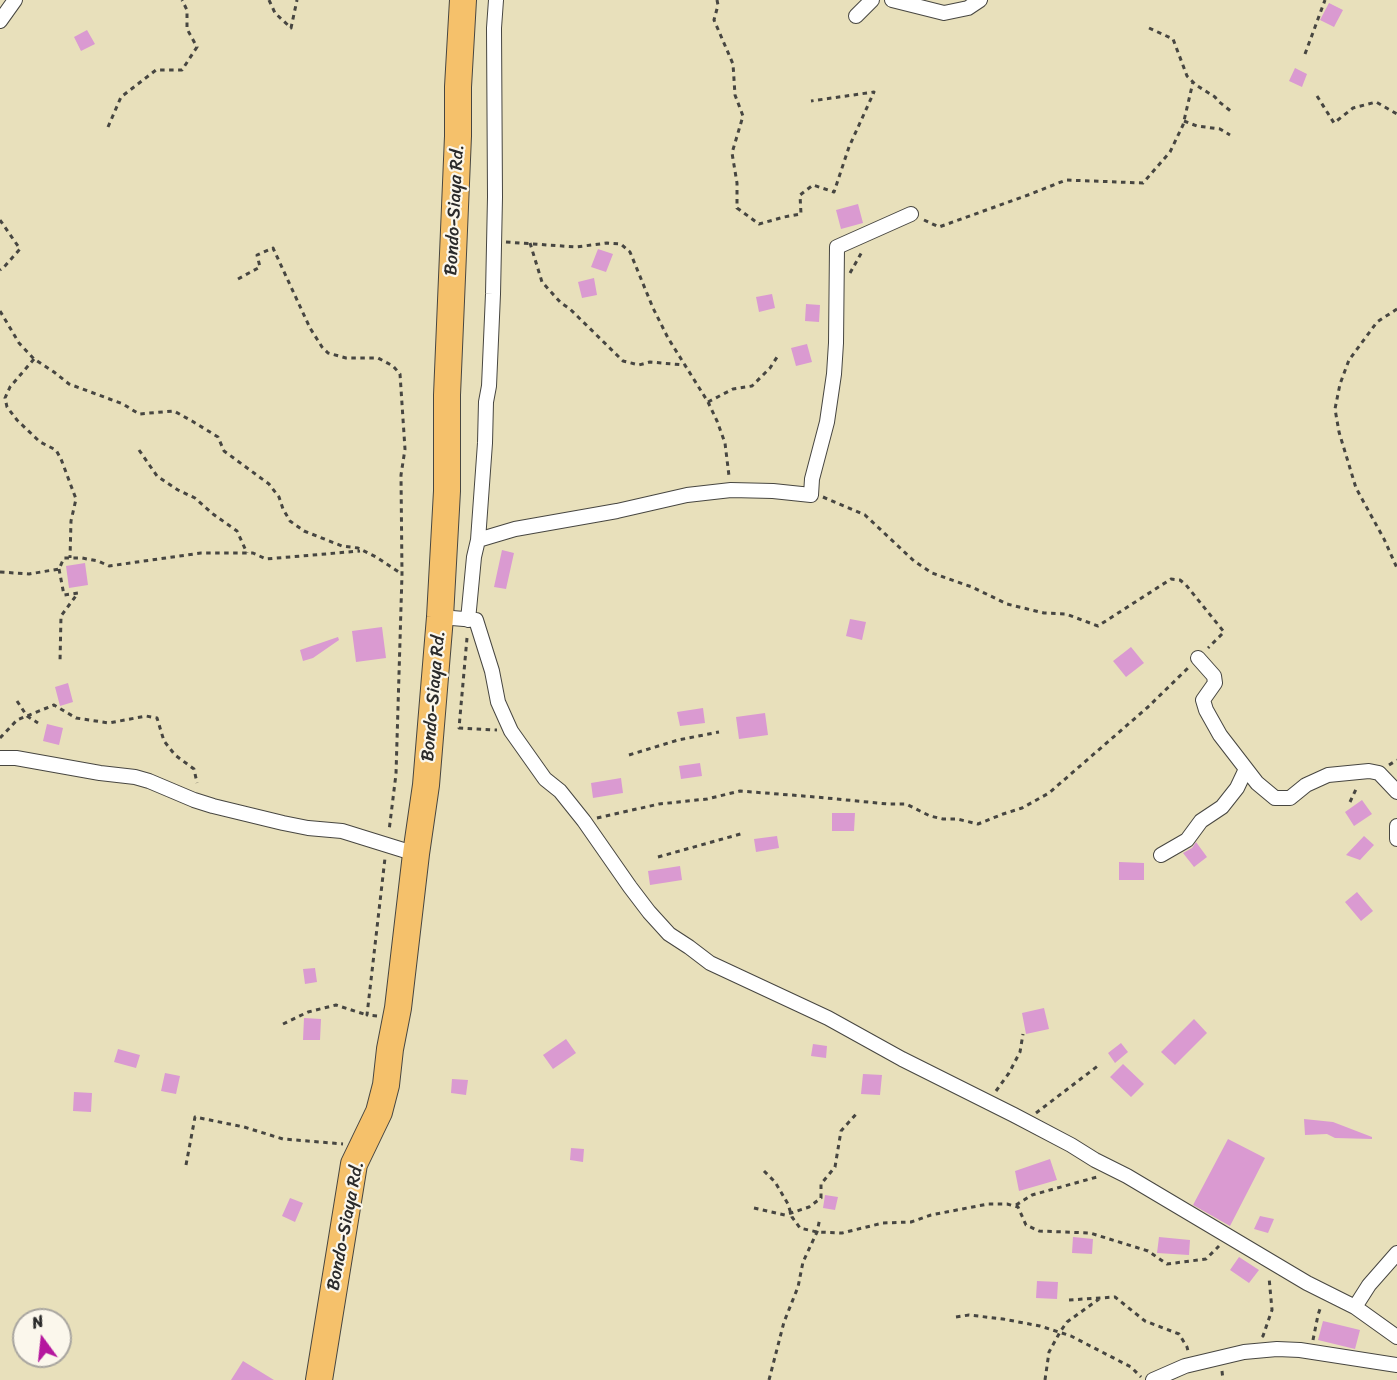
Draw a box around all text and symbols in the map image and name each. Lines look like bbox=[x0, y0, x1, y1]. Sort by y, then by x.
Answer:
street label: Bondo-Siaya Rd. bbox=[441, 144, 469, 276]
street label: Bondo-Siaya Rd. bbox=[418, 630, 450, 762]
street label: Bondo-Siaya Rd. bbox=[323, 1160, 369, 1292]
text: N bbox=[29, 1307, 47, 1338]
north arrow bbox=[12, 1308, 72, 1368]

